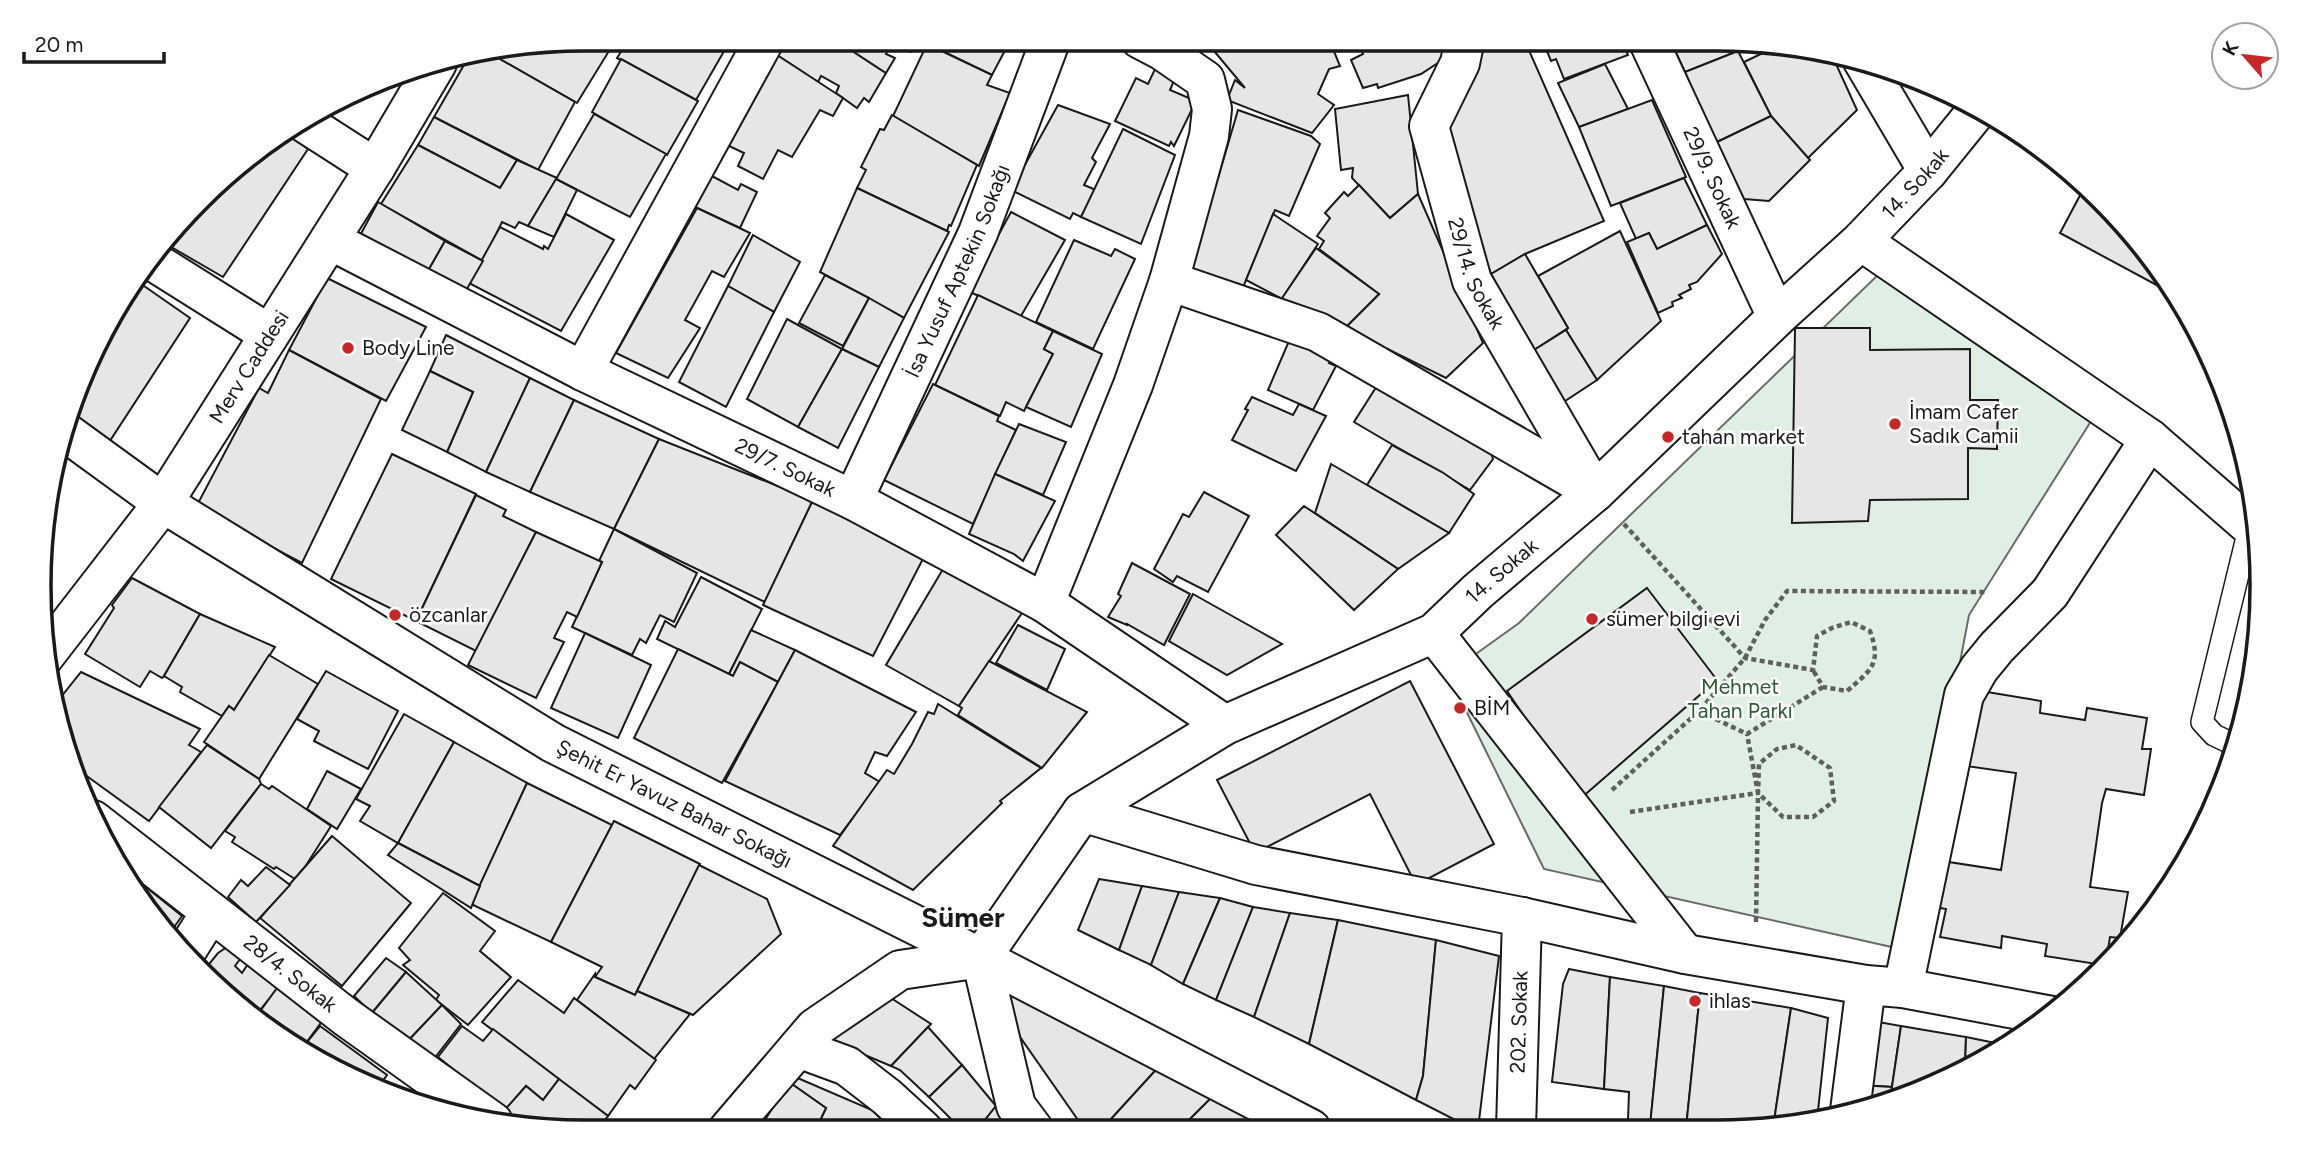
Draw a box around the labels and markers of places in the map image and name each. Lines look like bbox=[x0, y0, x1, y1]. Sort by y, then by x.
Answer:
place label: Body Line bbox=[362, 335, 455, 360]
marker: Body Line bbox=[340, 340, 356, 356]
place label: İmam Cafer Sadık Camii bbox=[1909, 399, 2019, 448]
marker: İmam Cafer Sadık Camii bbox=[1887, 416, 1903, 432]
place label: tahan market bbox=[1682, 424, 1805, 449]
marker: tahan market bbox=[1660, 429, 1676, 445]
place label: özcanlar bbox=[409, 602, 488, 627]
place label: sümer bilgi evi bbox=[1606, 606, 1740, 631]
marker: özcanlar bbox=[387, 607, 403, 623]
marker: sümer bilgi evi bbox=[1584, 611, 1600, 627]
place label: BİM bbox=[1474, 695, 1510, 720]
marker: BİM bbox=[1452, 700, 1468, 716]
place label: ihlas bbox=[1709, 988, 1751, 1013]
marker: ihlas bbox=[1687, 993, 1703, 1009]

